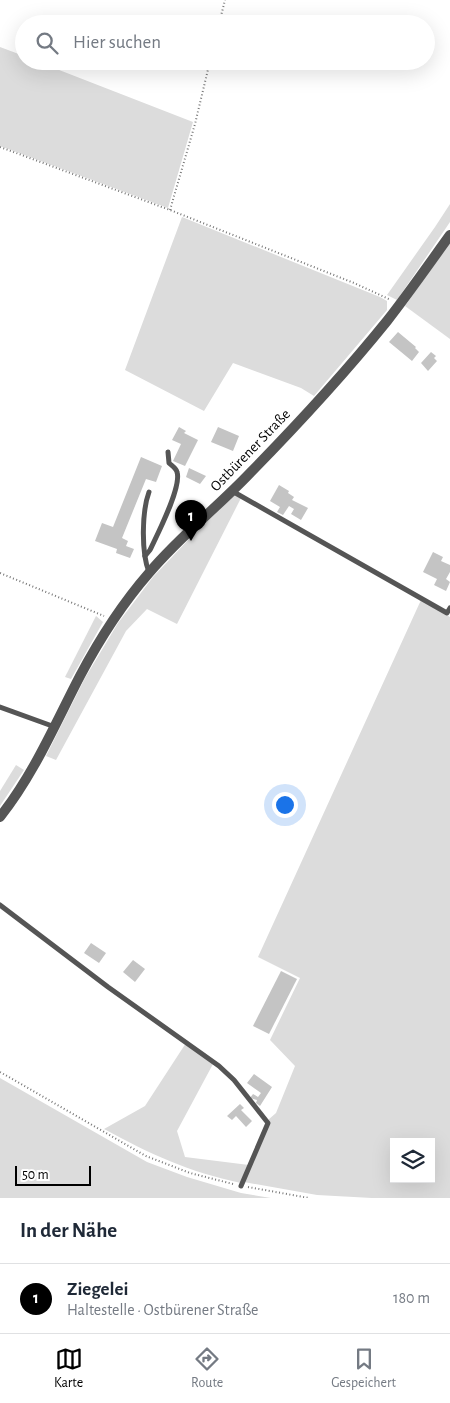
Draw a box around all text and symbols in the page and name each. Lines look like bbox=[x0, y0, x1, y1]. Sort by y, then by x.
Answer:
search box bbox=[15, 15, 435, 70]
icon: search bbox=[33, 29, 61, 57]
text: Hier suchen bbox=[73, 33, 161, 52]
street label: Ostbürener Straße bbox=[208, 406, 293, 494]
pin: 1 bbox=[175, 500, 207, 541]
your location bbox=[272, 792, 298, 818]
map controls bbox=[390, 1138, 435, 1183]
button: layers bbox=[390, 1138, 435, 1183]
scale bar bbox=[15, 1163, 91, 1186]
text: 50 m bbox=[22, 1168, 49, 1182]
text: In der Nähe bbox=[20, 1220, 117, 1241]
text: Ziegelei bbox=[67, 1280, 128, 1299]
text: 1 bbox=[33, 1290, 39, 1306]
text: 180 m bbox=[393, 1290, 430, 1306]
text: Haltestelle · Ostbürener Straße bbox=[67, 1302, 258, 1318]
tab: Karte bbox=[54, 1345, 83, 1392]
tab: Route bbox=[191, 1345, 223, 1392]
tab: Gespeichert bbox=[331, 1345, 396, 1392]

